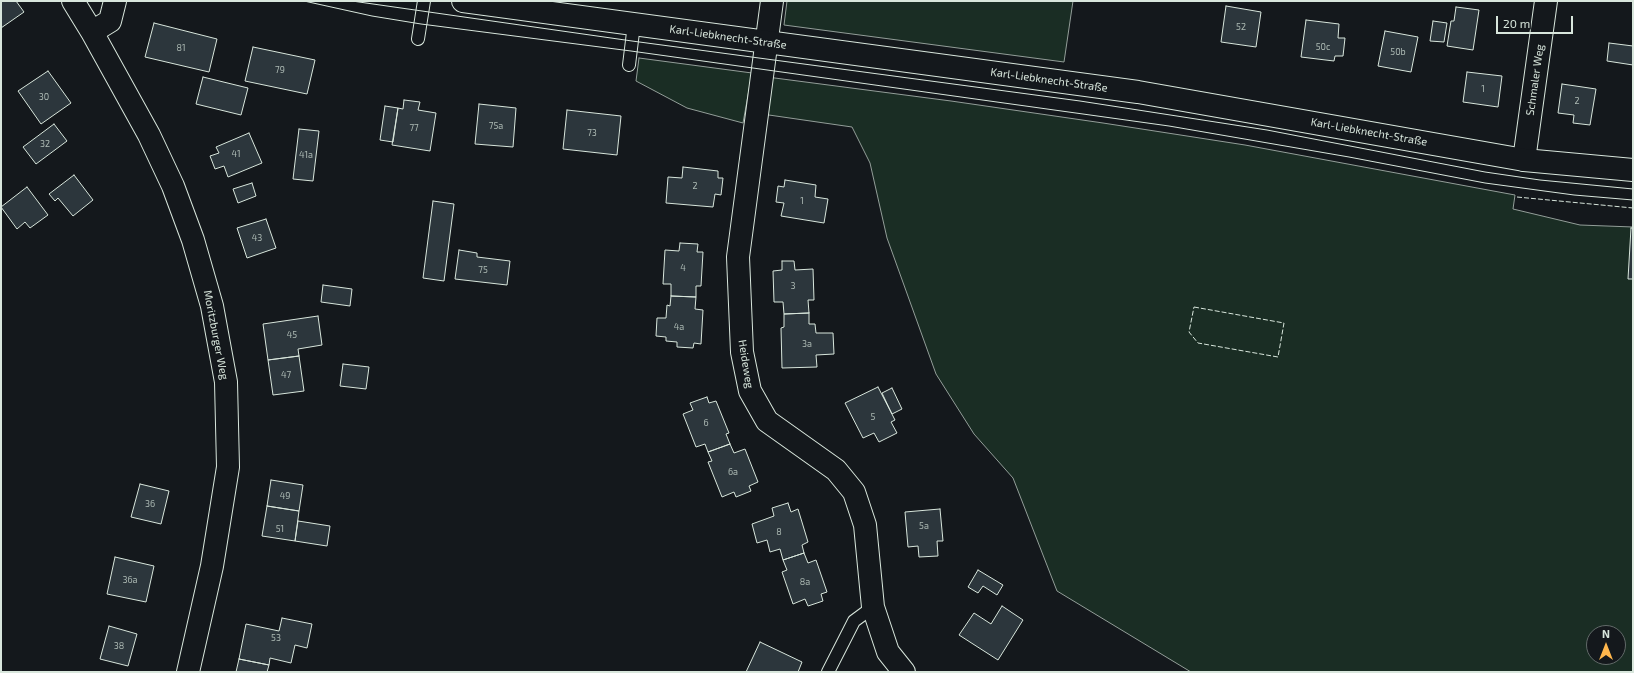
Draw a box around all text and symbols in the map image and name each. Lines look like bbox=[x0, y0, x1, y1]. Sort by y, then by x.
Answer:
scale bar bbox=[1498, 8, 1575, 34]
text: 20 m bbox=[1503, 16, 1530, 30]
street label: Karl-Liebknecht-Straße bbox=[669, 22, 787, 52]
house number: 52 bbox=[1236, 22, 1246, 32]
house number: 50c bbox=[1316, 42, 1330, 52]
house number: 81 bbox=[176, 43, 186, 53]
street label: Schmaler Weg bbox=[1523, 43, 1547, 117]
house number: 50b bbox=[1390, 47, 1406, 57]
house number: 79 bbox=[275, 65, 285, 75]
street label: Karl-Liebknecht-Straße bbox=[990, 65, 1108, 95]
house number: 1 bbox=[1481, 84, 1485, 94]
house number: 30 bbox=[39, 92, 49, 102]
house number: 2 bbox=[1574, 96, 1580, 106]
street label: Karl-Liebknecht-Straße bbox=[1310, 115, 1428, 149]
house number: 75a bbox=[489, 121, 503, 131]
house number: 77 bbox=[409, 123, 419, 133]
house number: 73 bbox=[587, 128, 597, 138]
house number: 32 bbox=[40, 139, 50, 149]
house number: 41 bbox=[231, 149, 241, 159]
house number: 41a bbox=[299, 150, 313, 160]
house number: 2 bbox=[692, 181, 698, 191]
house number: 1 bbox=[800, 196, 804, 206]
house number: 43 bbox=[252, 233, 262, 243]
house number: 4 bbox=[680, 263, 686, 273]
house number: 75 bbox=[478, 265, 488, 275]
house number: 3 bbox=[790, 281, 796, 291]
street label: Moritzburger Weg bbox=[201, 289, 231, 381]
house number: 4a bbox=[674, 322, 684, 332]
house number: 45 bbox=[287, 330, 297, 340]
street label: Heideweg bbox=[736, 339, 756, 389]
house number: 3a bbox=[802, 339, 812, 349]
house number: 47 bbox=[281, 370, 291, 380]
house number: 5 bbox=[871, 412, 875, 422]
house number: 6 bbox=[703, 418, 709, 428]
house number: 6a bbox=[728, 467, 738, 477]
house number: 49 bbox=[280, 491, 290, 501]
house number: 36 bbox=[145, 499, 155, 509]
house number: 5a bbox=[919, 521, 929, 531]
house number: 51 bbox=[276, 524, 284, 534]
house number: 8 bbox=[776, 527, 782, 537]
house number: 36a bbox=[122, 575, 138, 585]
house number: 8a bbox=[800, 577, 810, 587]
north arrow bbox=[1586, 625, 1626, 665]
text: N bbox=[1602, 627, 1610, 640]
house number: 53 bbox=[271, 633, 281, 643]
house number: 38 bbox=[114, 641, 124, 651]

